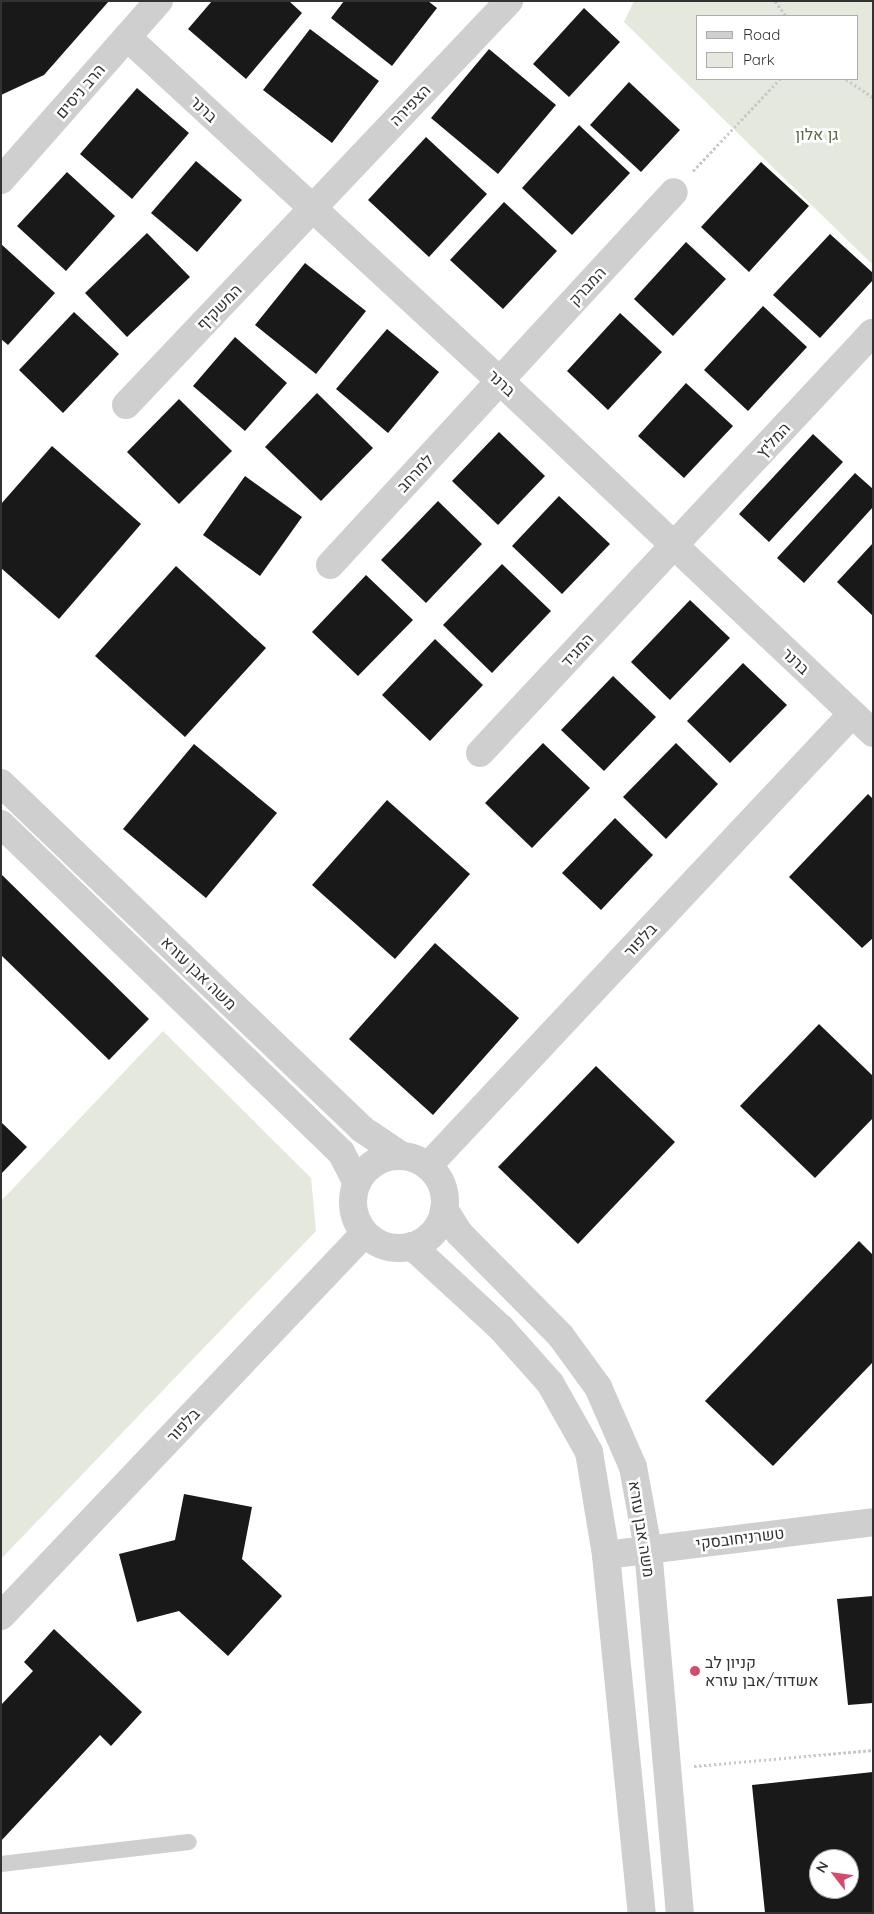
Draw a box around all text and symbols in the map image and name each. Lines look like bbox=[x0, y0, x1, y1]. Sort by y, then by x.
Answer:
legend bbox=[696, 15, 859, 80]
text: Road bbox=[743, 25, 780, 44]
text: Park bbox=[743, 50, 775, 69]
street label: הרב ניסים bbox=[51, 60, 109, 122]
street label: הצפירה bbox=[386, 80, 434, 130]
street label: ברנר bbox=[187, 92, 221, 126]
park label: גן אלון bbox=[796, 124, 838, 144]
street label: המברק bbox=[564, 263, 610, 309]
street label: המשקיף bbox=[192, 280, 246, 334]
street label: ברנר bbox=[485, 366, 519, 400]
street label: המליץ bbox=[752, 418, 794, 462]
street label: למרחב bbox=[393, 450, 437, 496]
street label: המגיד bbox=[557, 629, 597, 671]
street label: ברנר bbox=[779, 644, 813, 678]
street label: בלפור bbox=[620, 919, 660, 961]
street label: משה אבן עזרא bbox=[157, 932, 241, 1014]
street label: בלפור bbox=[163, 1404, 203, 1446]
street label: משה אבן עזרא bbox=[625, 1479, 659, 1579]
street label: טשרניחובסקי bbox=[695, 1523, 785, 1553]
place label: קניון לב אשדוד/אבן עזרא bbox=[705, 1652, 818, 1690]
marker: קניון לב אשדוד/אבן עזרא bbox=[689, 1665, 701, 1677]
north arrow bbox=[809, 1849, 859, 1899]
text: N bbox=[812, 1858, 832, 1876]

